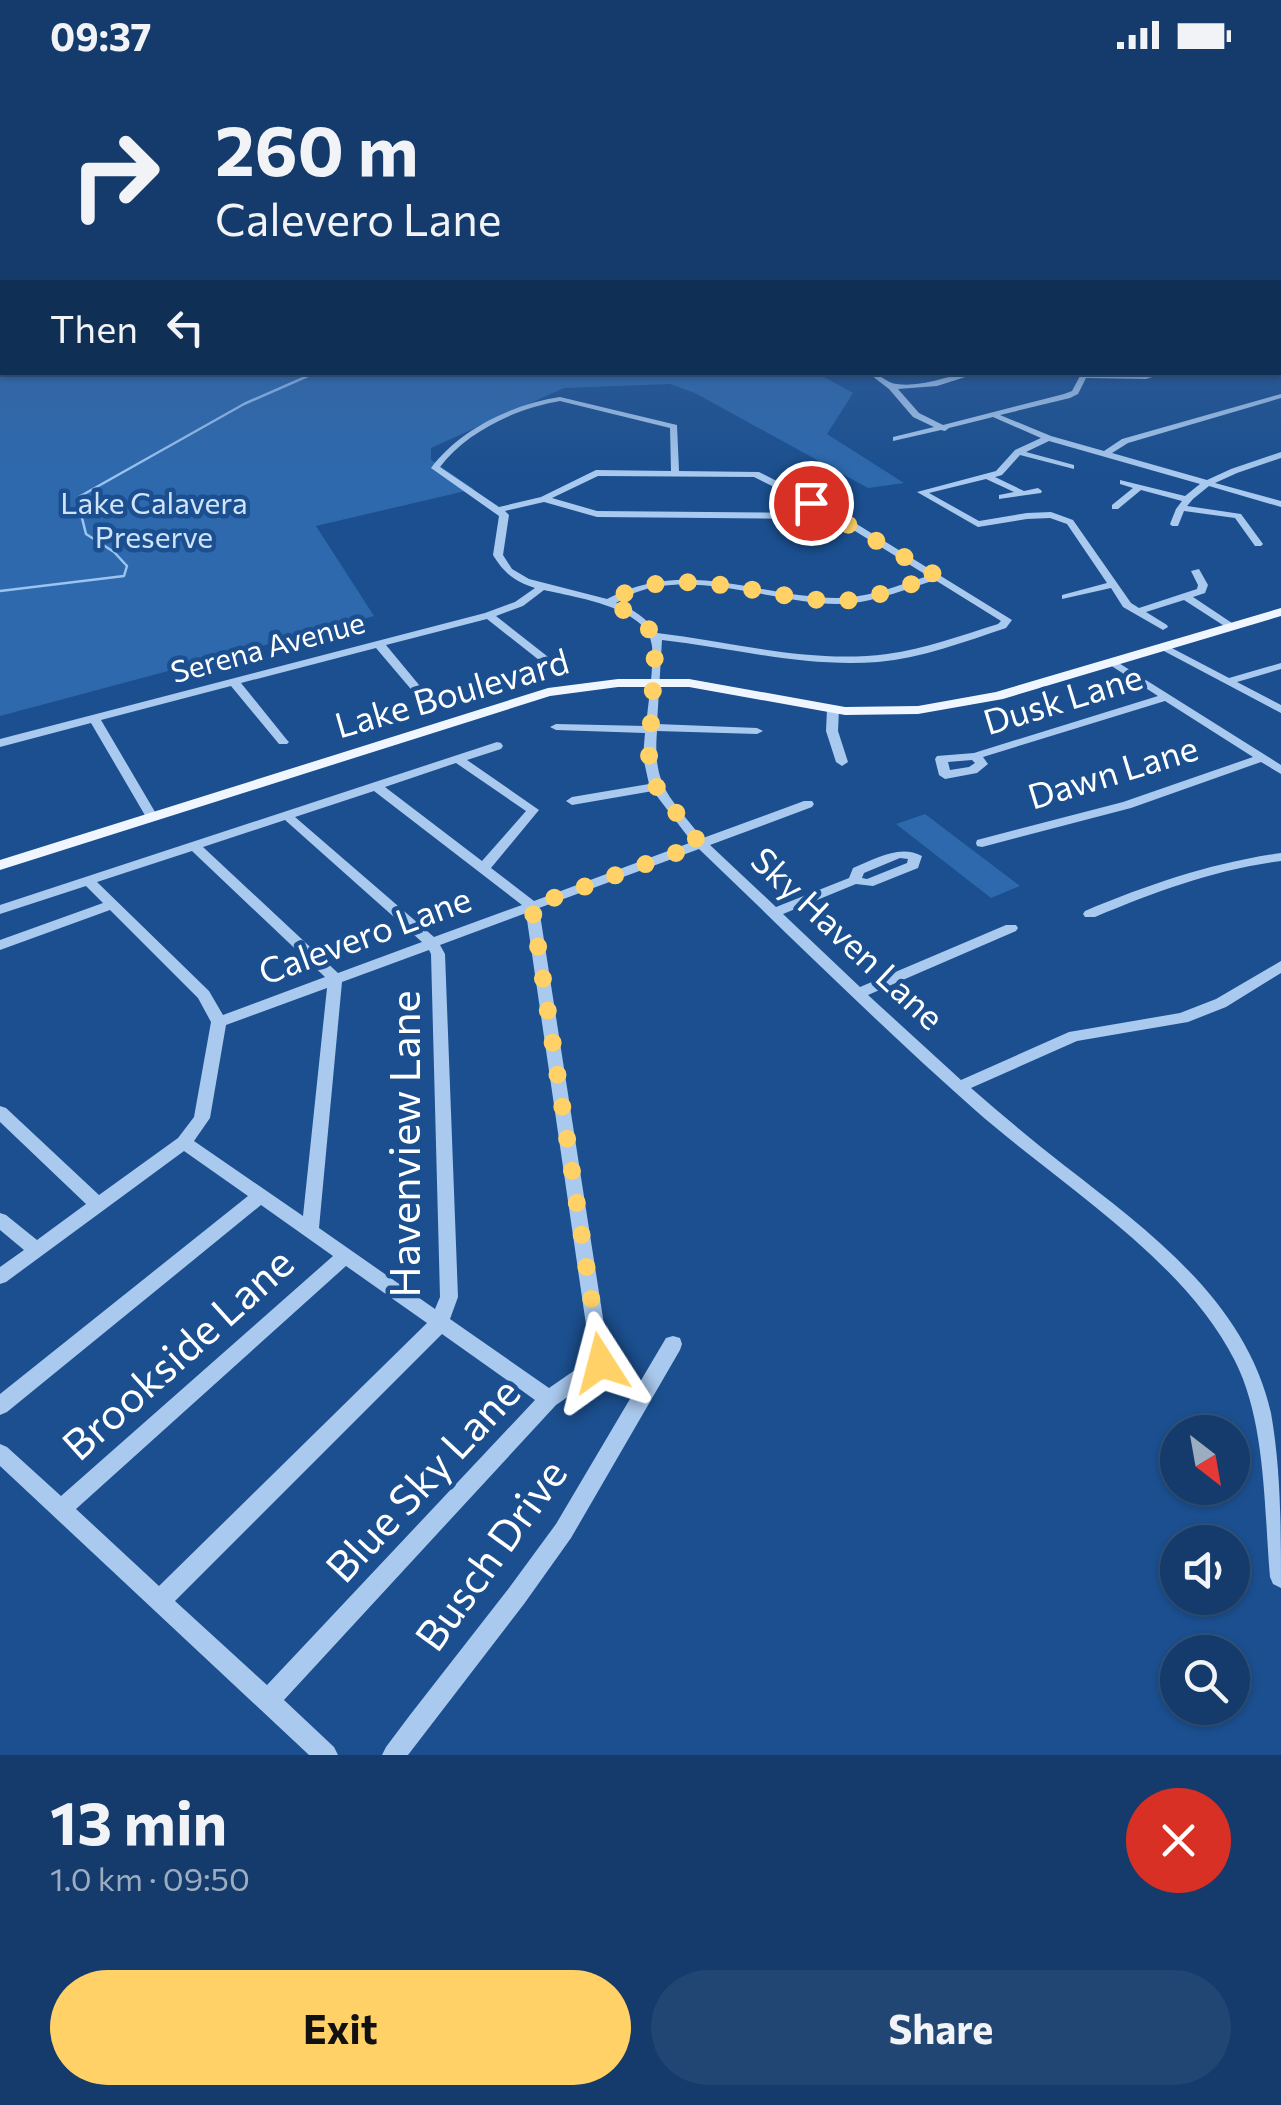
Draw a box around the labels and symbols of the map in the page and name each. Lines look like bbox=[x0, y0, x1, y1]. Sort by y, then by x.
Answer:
pin bbox=[769, 461, 854, 546]
park label: Lake Calavera Preserve bbox=[60, 483, 248, 554]
street label: Serena Avenue bbox=[166, 602, 368, 689]
street label: Lake Boulevard bbox=[329, 638, 573, 745]
street label: Dusk Lane bbox=[978, 653, 1147, 742]
street label: Dawn Lane bbox=[1022, 724, 1202, 817]
street label: Sky Haven Lane bbox=[743, 837, 954, 1037]
street label: Calevero Lane bbox=[252, 875, 476, 992]
street label: Havenview Lane bbox=[377, 990, 429, 1298]
street label: Brookside Lane bbox=[50, 1235, 303, 1470]
position arrow bbox=[549, 1311, 653, 1415]
street label: Blue Sky Lane bbox=[314, 1366, 529, 1592]
north arrow bbox=[1160, 1415, 1250, 1505]
street label: Busch Drive bbox=[403, 1448, 576, 1660]

